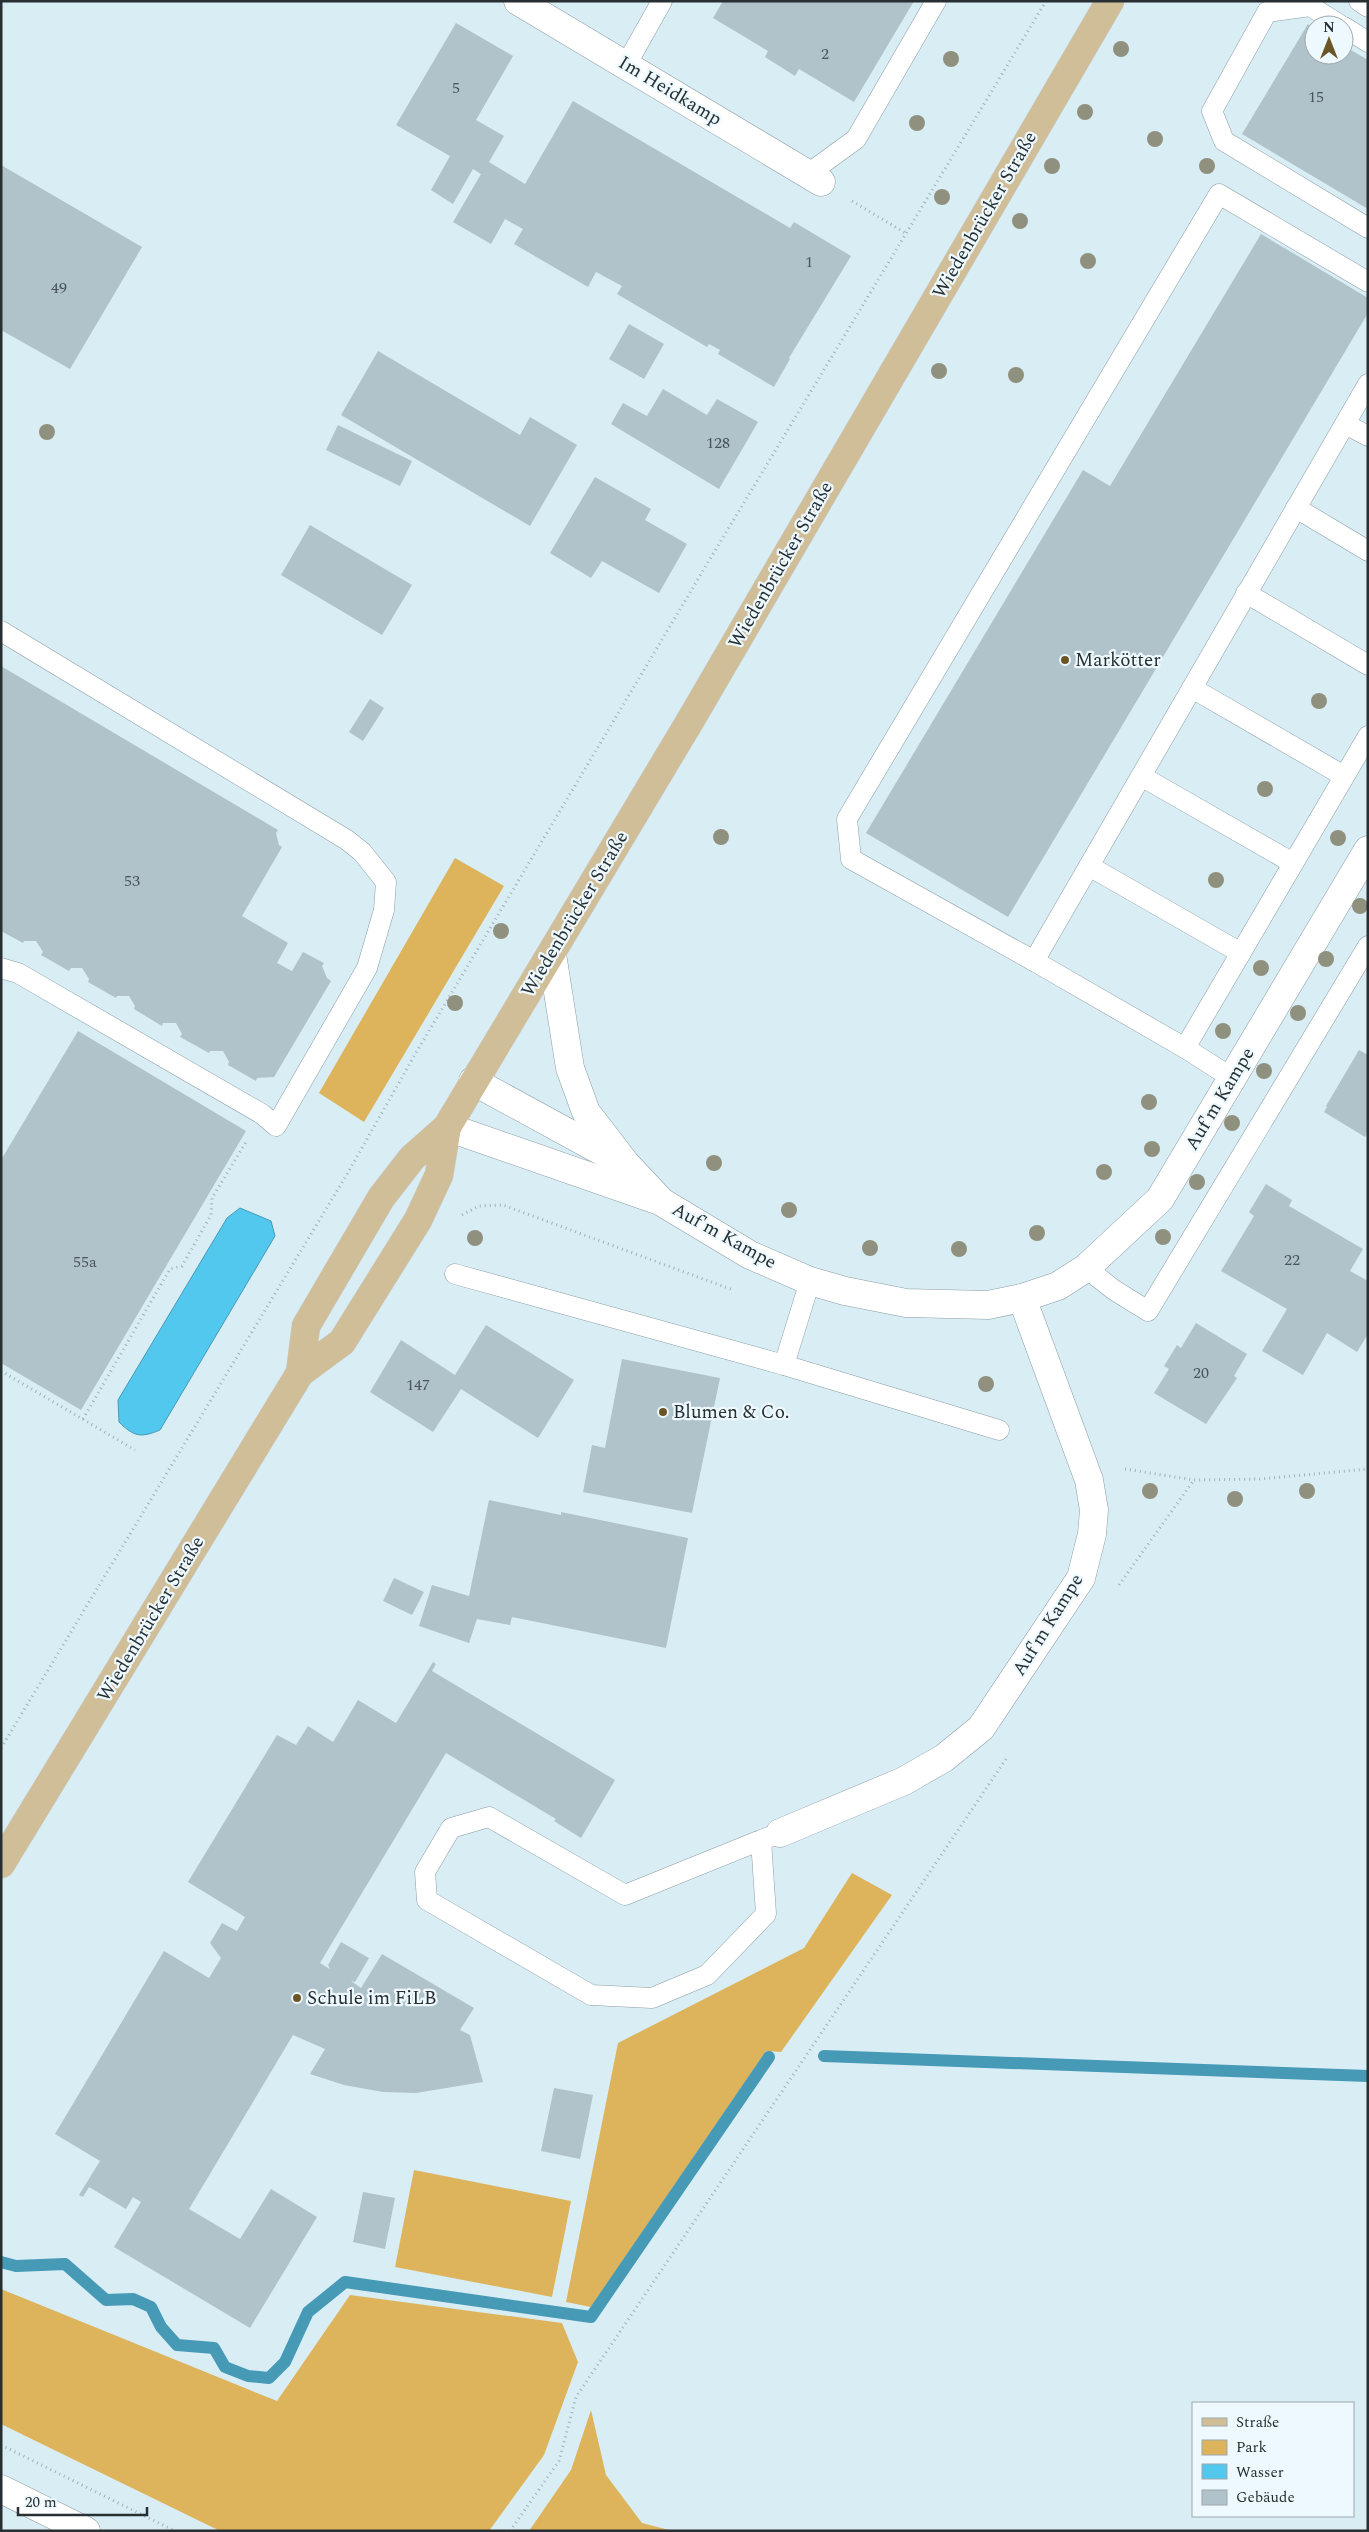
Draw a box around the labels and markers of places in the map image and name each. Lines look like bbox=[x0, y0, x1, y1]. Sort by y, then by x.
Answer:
place label: Markötter bbox=[1075, 646, 1161, 675]
marker: Markötter bbox=[1059, 654, 1071, 666]
place label: Blumen & Co. bbox=[673, 1398, 789, 1427]
marker: Blumen & Co. bbox=[657, 1406, 669, 1418]
place label: Schule im FiLB bbox=[307, 1984, 437, 2013]
marker: Schule im FiLB bbox=[291, 1992, 303, 2004]

